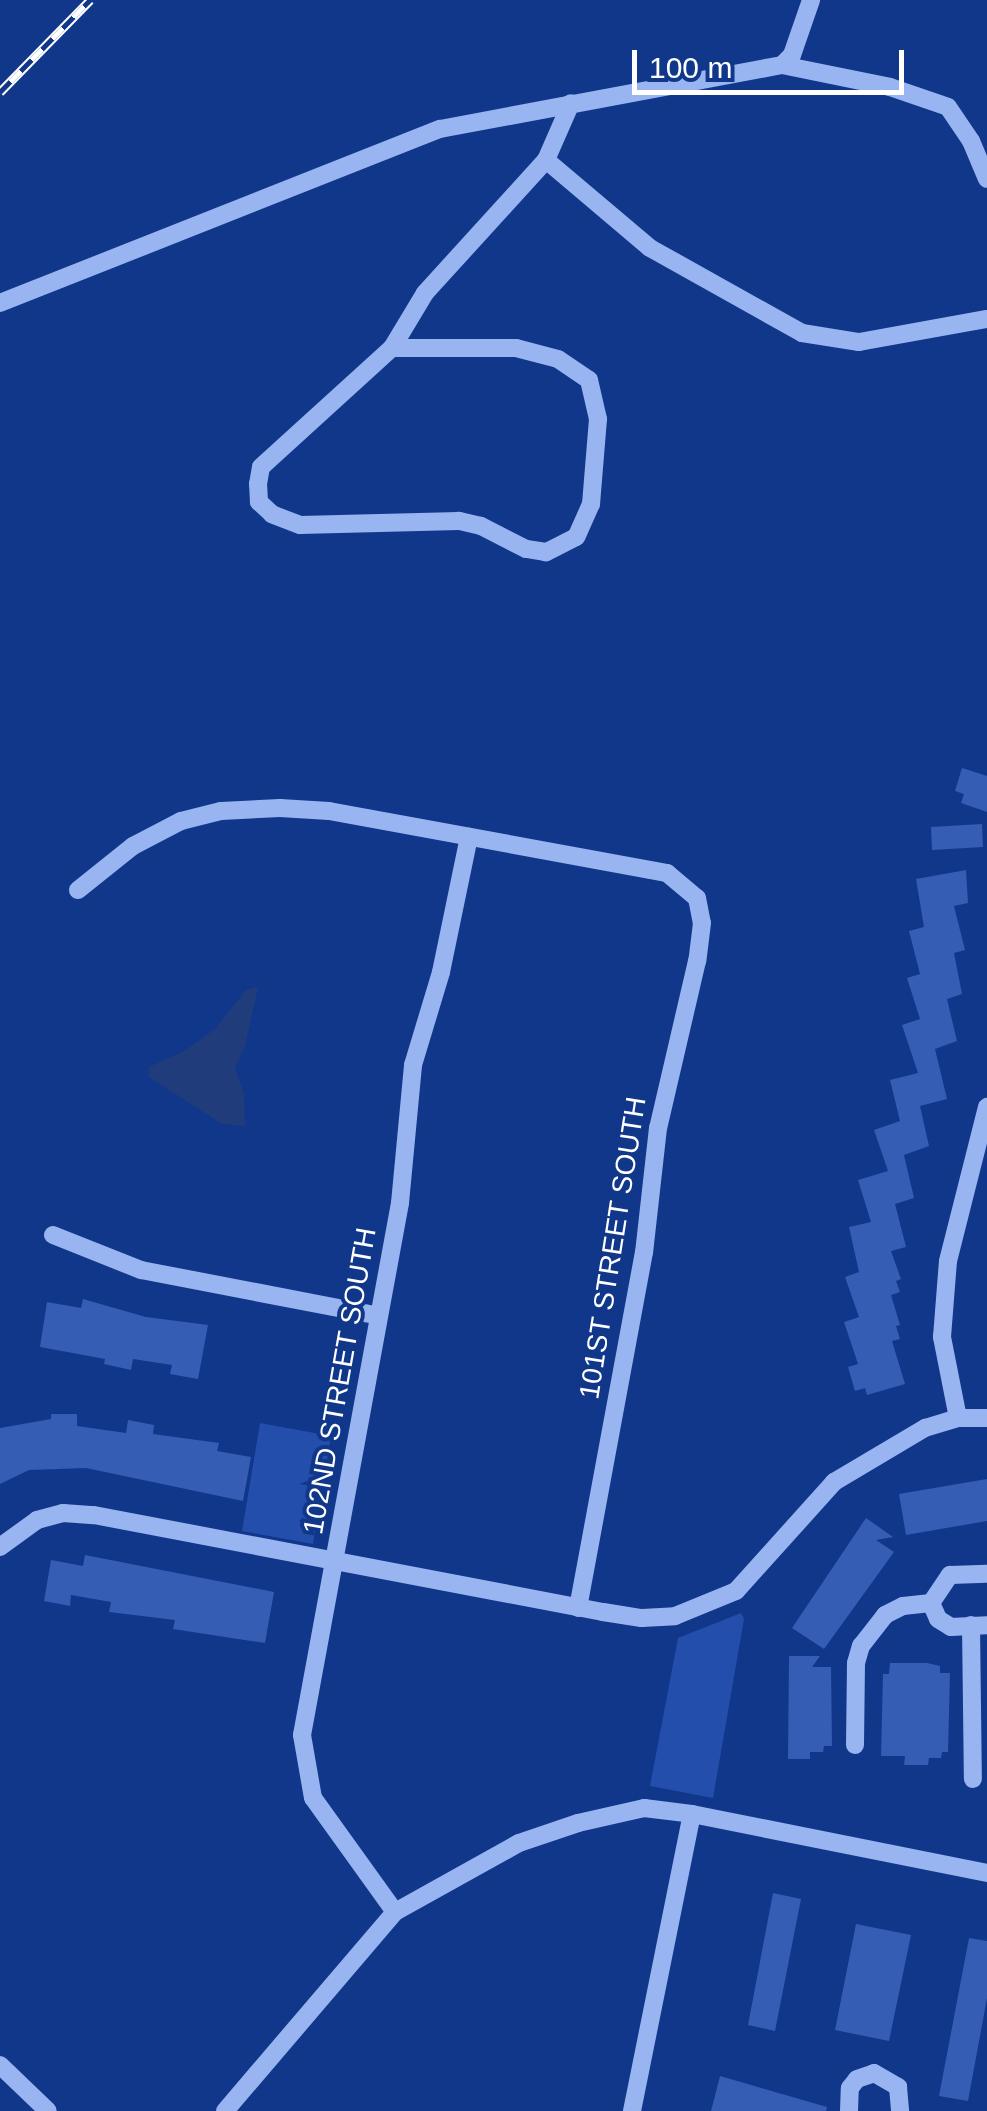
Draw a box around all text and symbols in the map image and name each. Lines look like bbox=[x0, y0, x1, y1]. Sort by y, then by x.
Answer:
scale bar bbox=[637, 30, 910, 92]
text: 100 m bbox=[649, 51, 732, 84]
street label: 101ST STREET SOUTH bbox=[572, 1094, 654, 1402]
street label: 102ND STREET SOUTH bbox=[296, 1225, 384, 1537]

